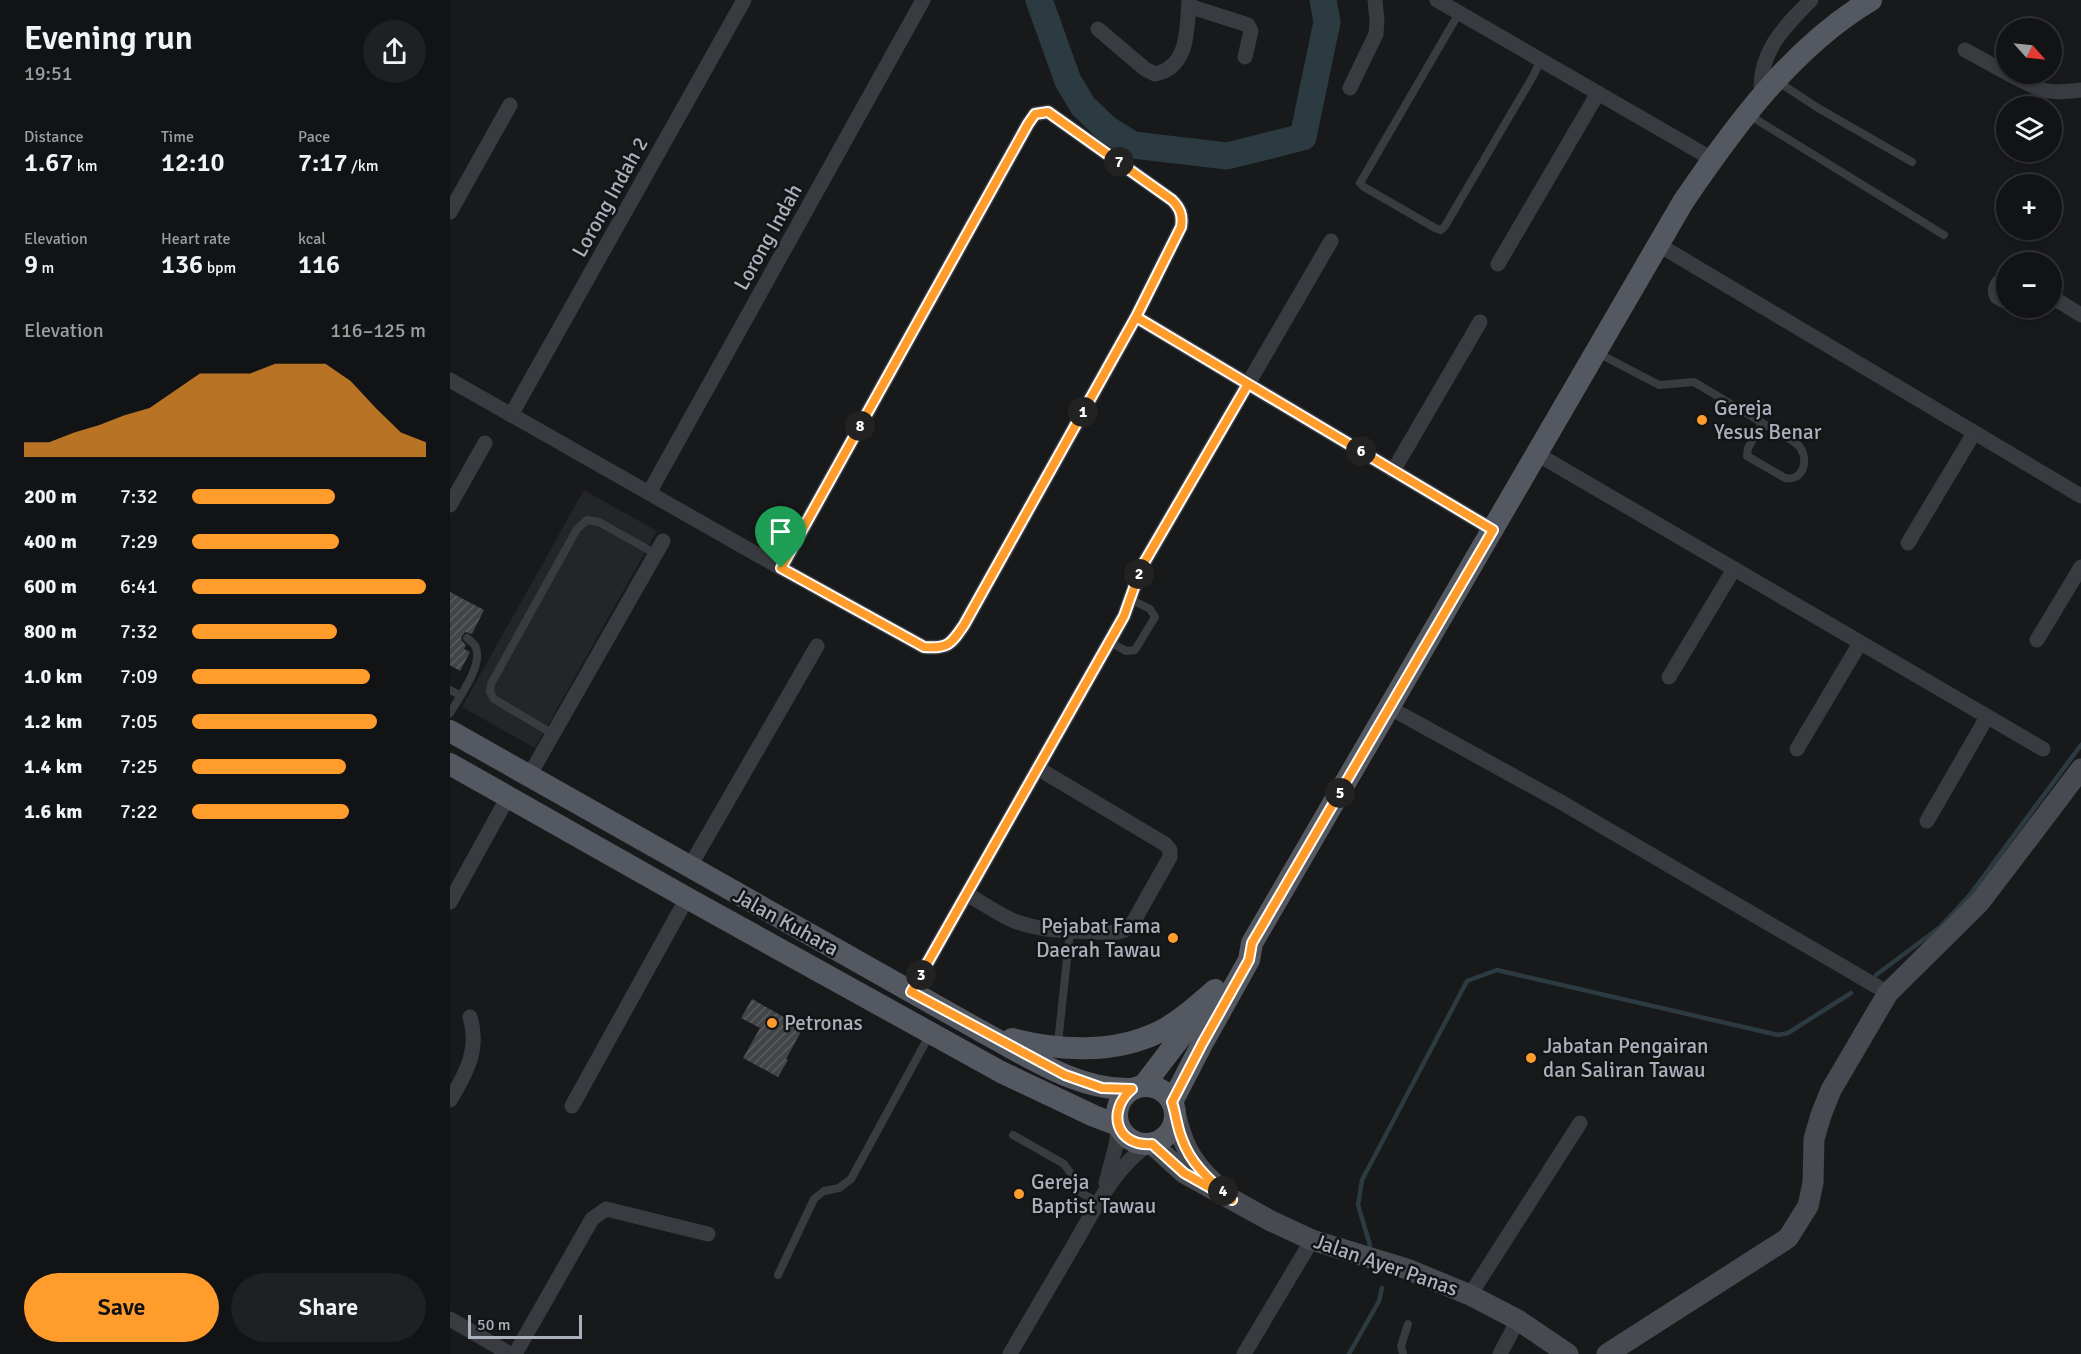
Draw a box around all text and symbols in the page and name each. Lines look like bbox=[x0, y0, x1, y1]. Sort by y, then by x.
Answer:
text: Evening run bbox=[24, 18, 193, 59]
north arrow bbox=[1996, 18, 2062, 84]
map controls bbox=[1996, 18, 2062, 318]
button: share bbox=[363, 20, 426, 83]
text: 19:51 bbox=[24, 61, 73, 86]
button: layers bbox=[1996, 96, 2062, 162]
text: Distance bbox=[24, 127, 84, 147]
text: Time bbox=[161, 127, 194, 147]
text: Pace bbox=[298, 127, 330, 147]
street label: Lorong Indah 2 bbox=[566, 132, 654, 262]
text: 1.67 bbox=[24, 147, 73, 179]
text: 12:10 bbox=[161, 147, 225, 179]
text: 7:17 bbox=[298, 147, 347, 179]
pin: 7 bbox=[1104, 147, 1134, 177]
text: 7 bbox=[1115, 152, 1123, 172]
text: km bbox=[73, 156, 98, 176]
text: /km bbox=[347, 156, 379, 176]
button: + bbox=[1996, 174, 2062, 240]
street label: Lorong Indah bbox=[728, 179, 808, 295]
text: Elevation bbox=[24, 229, 88, 249]
text: Heart rate bbox=[161, 229, 230, 249]
text: kcal bbox=[298, 229, 326, 249]
text: 9 bbox=[24, 249, 38, 281]
text: 136 bbox=[161, 249, 203, 281]
text: 116 bbox=[298, 249, 340, 281]
button: − bbox=[1996, 252, 2062, 318]
text: m bbox=[38, 258, 54, 278]
text: bpm bbox=[203, 258, 236, 278]
text: Elevation bbox=[24, 318, 104, 343]
text: 116–125 m bbox=[330, 318, 426, 343]
place label: Gereja Yesus Benar bbox=[1714, 395, 1822, 445]
pin: 1 bbox=[1068, 397, 1098, 427]
text: 1 bbox=[1079, 402, 1087, 422]
pin: 8 bbox=[845, 411, 875, 441]
marker: Gereja Yesus Benar bbox=[1695, 413, 1709, 427]
text: 8 bbox=[856, 416, 864, 436]
pin: 6 bbox=[1346, 436, 1376, 466]
text: 6 bbox=[1357, 441, 1365, 461]
text: 200 m bbox=[24, 484, 77, 509]
text: 7:32 bbox=[120, 484, 158, 509]
pin bbox=[755, 506, 806, 568]
icon: arrive bbox=[764, 515, 797, 548]
text: 400 m bbox=[24, 529, 77, 554]
text: 7:29 bbox=[120, 529, 158, 554]
pin: 2 bbox=[1124, 559, 1154, 589]
text: 2 bbox=[1135, 564, 1143, 584]
text: 600 m bbox=[24, 574, 77, 599]
text: 6:41 bbox=[120, 574, 158, 599]
text: 800 m bbox=[24, 619, 77, 644]
text: 7:32 bbox=[120, 619, 158, 644]
text: 1.0 km bbox=[24, 664, 82, 689]
text: 7:09 bbox=[120, 664, 158, 689]
text: 1.2 km bbox=[24, 709, 82, 734]
text: 7:05 bbox=[120, 709, 158, 734]
text: 1.4 km bbox=[24, 754, 82, 779]
text: 7:25 bbox=[120, 754, 158, 779]
pin: 5 bbox=[1325, 778, 1355, 808]
text: 5 bbox=[1336, 783, 1344, 803]
text: 1.6 km bbox=[24, 799, 82, 824]
text: 7:22 bbox=[120, 799, 158, 824]
street label: Jalan Kuhara bbox=[729, 882, 843, 962]
place label: Pejabat Fama Daerah Tawau bbox=[1036, 913, 1161, 963]
marker: Pejabat Fama Daerah Tawau bbox=[1166, 931, 1180, 945]
pin: 3 bbox=[906, 960, 936, 990]
text: 3 bbox=[917, 965, 925, 985]
place label: Petronas bbox=[784, 1010, 863, 1036]
marker: Petronas bbox=[765, 1016, 779, 1030]
place label: Jabatan Pengairan dan Saliran Tawau bbox=[1543, 1033, 1709, 1083]
marker: Jabatan Pengairan dan Saliran Tawau bbox=[1524, 1051, 1538, 1065]
place label: Gereja Baptist Tawau bbox=[1031, 1169, 1156, 1219]
pin: 4 bbox=[1208, 1176, 1238, 1206]
text: 4 bbox=[1219, 1181, 1227, 1201]
marker: Gereja Baptist Tawau bbox=[1012, 1187, 1026, 1201]
street label: Jalan Ayer Panas bbox=[1310, 1228, 1462, 1302]
button: Save bbox=[24, 1273, 219, 1342]
button: Share bbox=[231, 1273, 426, 1342]
scale bar bbox=[468, 1312, 582, 1340]
text: 50 m bbox=[477, 1315, 511, 1335]

